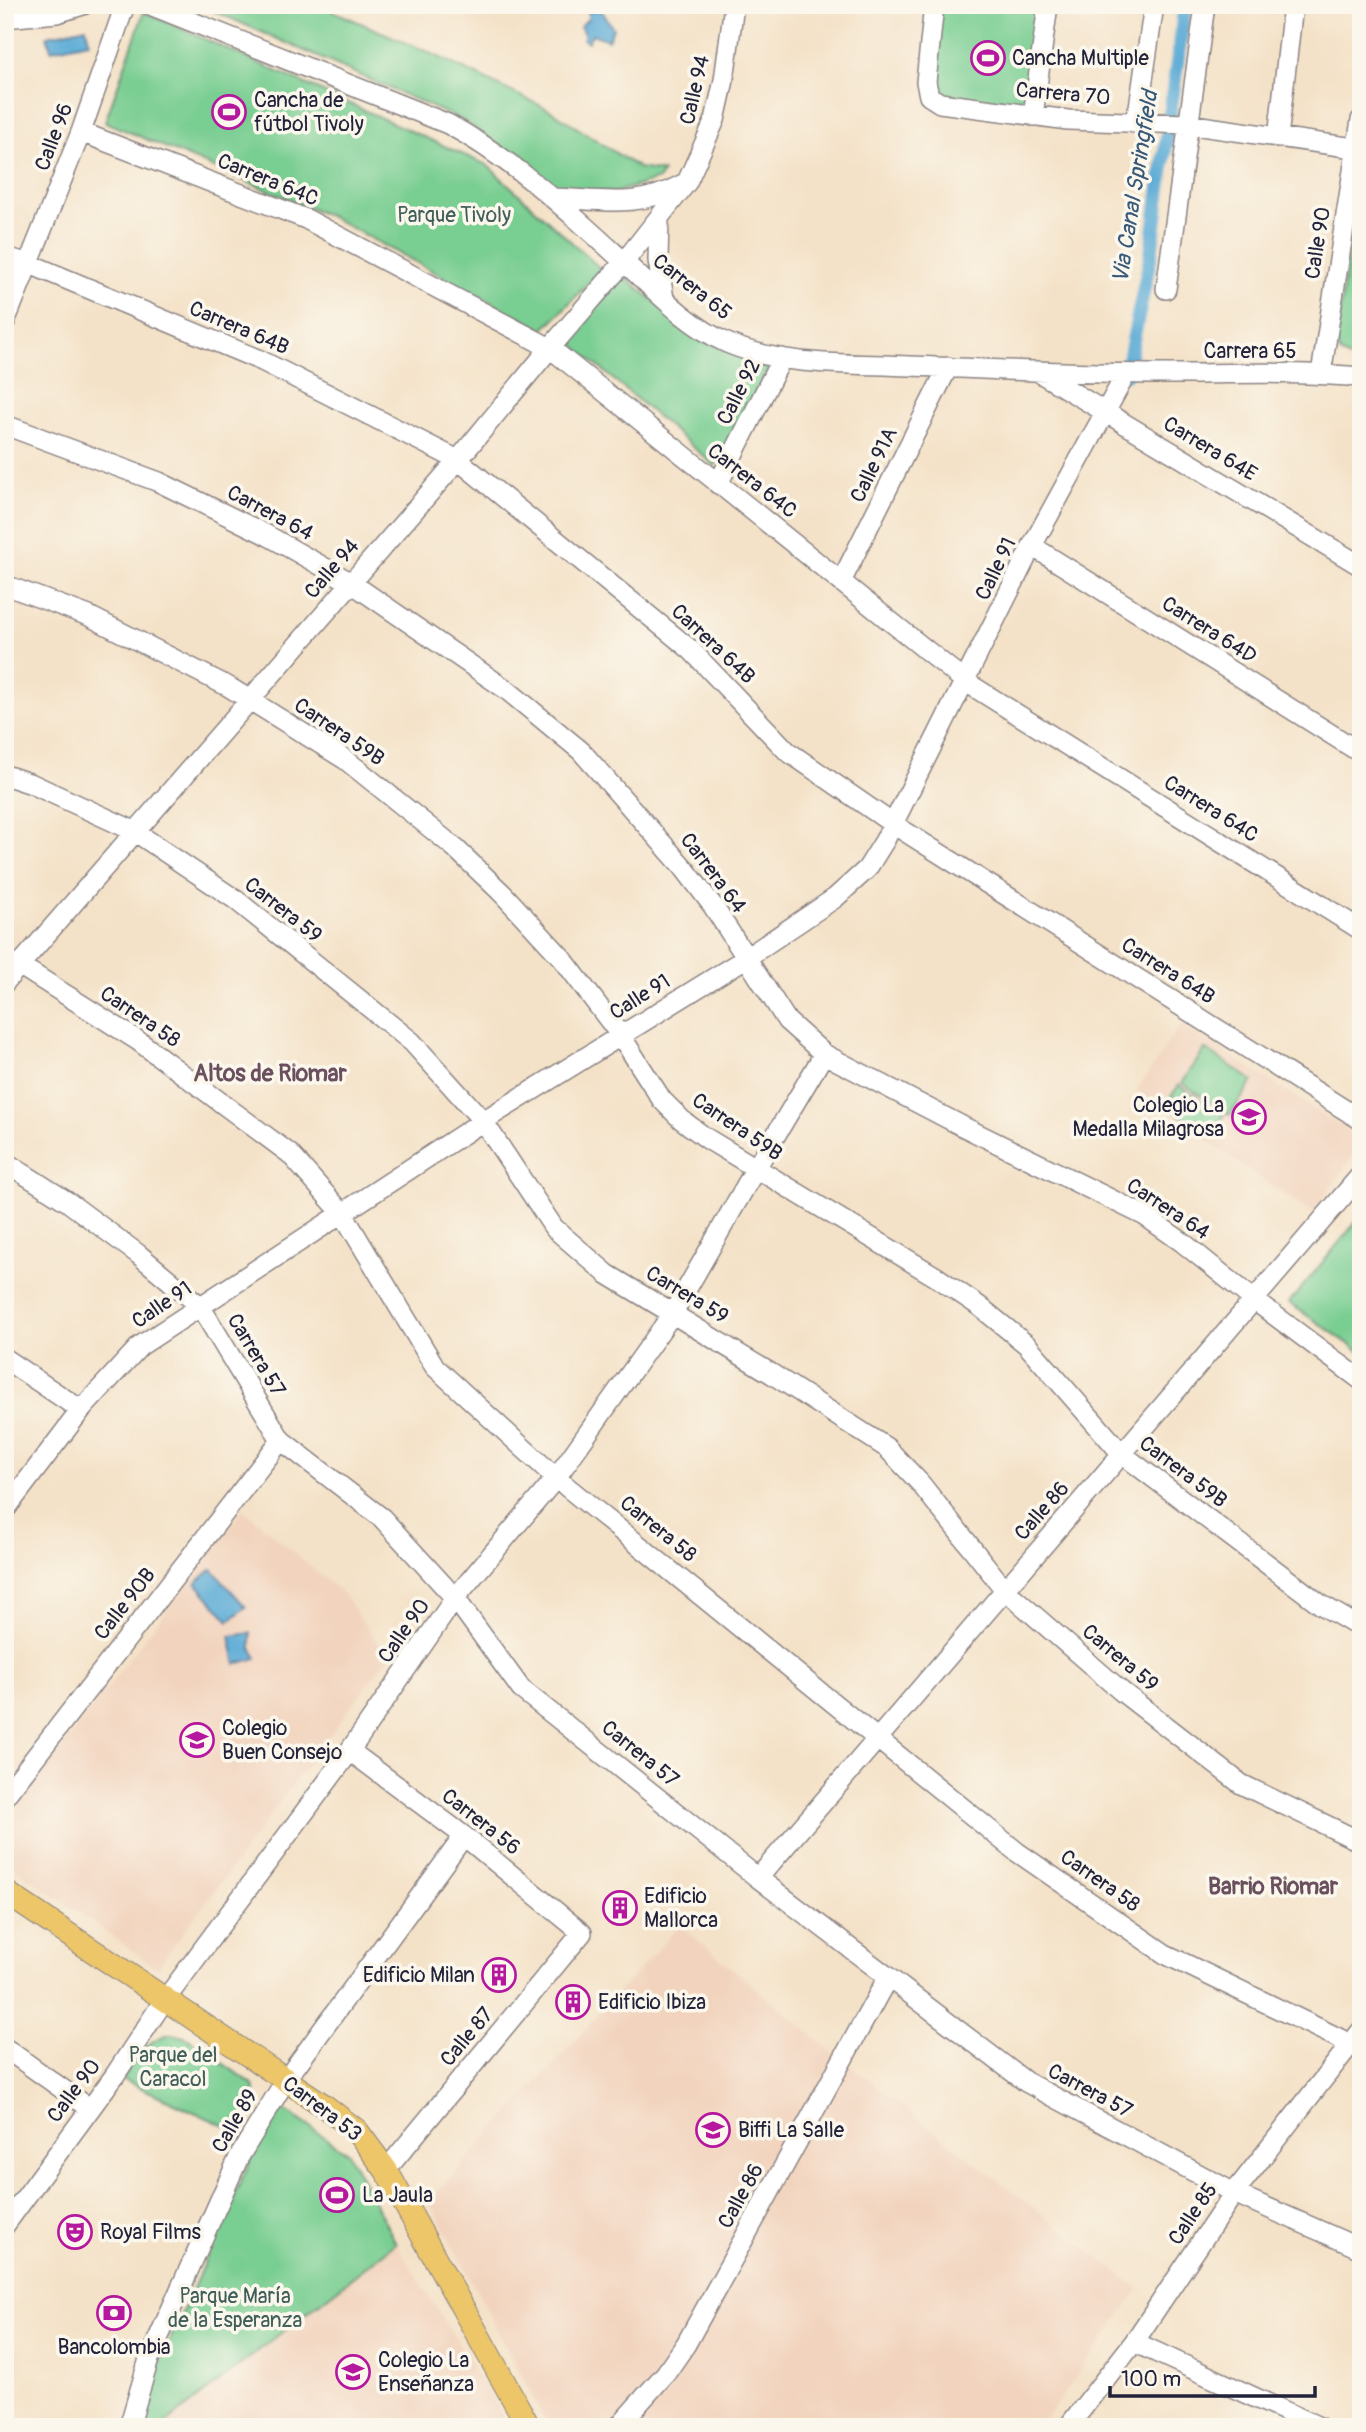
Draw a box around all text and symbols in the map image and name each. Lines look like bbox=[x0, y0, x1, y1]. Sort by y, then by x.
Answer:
sports icon: Cancha Multiple bbox=[969, 39, 1007, 77]
place label: Cancha Multiple bbox=[1012, 45, 1150, 72]
street label: Calle 94 bbox=[674, 53, 716, 127]
street label: Carrera 70 bbox=[1015, 76, 1111, 112]
water label: Via Canal Springfield bbox=[1105, 86, 1165, 285]
place label: Cancha de fútbol Tivoly bbox=[254, 87, 364, 138]
sports icon: Cancha de fútbol Tivoly bbox=[210, 93, 248, 131]
street label: Calle 96 bbox=[29, 99, 79, 175]
street label: Carrera 64C bbox=[213, 147, 323, 213]
park label: Parque Tivoly bbox=[397, 202, 511, 229]
street label: Calle 90 bbox=[1299, 205, 1337, 281]
street label: Carrera 65 bbox=[647, 248, 737, 326]
street label: Carrera 64B bbox=[185, 295, 293, 361]
street label: Carrera 65 bbox=[1203, 338, 1297, 365]
street label: Calle 92 bbox=[711, 355, 767, 429]
street label: Carrera 64E bbox=[1158, 410, 1262, 488]
street label: Calle 91A bbox=[844, 423, 904, 507]
street label: Carrera 64C bbox=[702, 437, 802, 525]
street label: Carrera 64 bbox=[222, 479, 318, 547]
street label: Calle 94 bbox=[299, 533, 365, 605]
street label: Calle 91 bbox=[969, 533, 1023, 605]
street label: Carrera 64D bbox=[1156, 590, 1262, 670]
street label: Carrera 64B bbox=[665, 598, 761, 690]
street label: Carrera 59B bbox=[289, 692, 389, 772]
street label: Carrera 64C bbox=[1159, 769, 1263, 849]
street label: Carrera 64 bbox=[674, 827, 752, 919]
street label: Carrera 59 bbox=[239, 871, 327, 949]
street label: Carrera 64B bbox=[1116, 932, 1220, 1010]
street label: Calle 91 bbox=[605, 968, 675, 1026]
street label: Carrera 58 bbox=[95, 980, 185, 1054]
district label: Altos de Riomar bbox=[193, 1059, 348, 1088]
street label: Carrera 59B bbox=[687, 1087, 787, 1167]
place label: Colegio La Medalla Milagrosa bbox=[1072, 1092, 1224, 1143]
school or university icon: Colegio La Medalla Milagrosa bbox=[1230, 1098, 1268, 1136]
street label: Carrera 64 bbox=[1121, 1172, 1215, 1246]
street label: Carrera 59 bbox=[641, 1260, 733, 1330]
street label: Calle 91 bbox=[127, 1275, 197, 1335]
street label: Carrera 57 bbox=[221, 1309, 291, 1401]
street label: Carrera 59B bbox=[1134, 1430, 1232, 1514]
street label: Calle 86 bbox=[1009, 1476, 1075, 1546]
street label: Carrera 58 bbox=[614, 1490, 702, 1568]
street label: Calle 90B bbox=[88, 1562, 162, 1646]
street label: Calle 90 bbox=[372, 1593, 436, 1669]
street label: Carrera 59 bbox=[1076, 1618, 1164, 1698]
place label: Colegio Buen Consejo bbox=[222, 1715, 342, 1766]
street label: Carrera 57 bbox=[596, 1715, 684, 1793]
school or university icon: Colegio Buen Consejo bbox=[178, 1721, 216, 1759]
street label: Carrera 56 bbox=[436, 1783, 526, 1861]
street label: Carrera 58 bbox=[1055, 1844, 1145, 1918]
district label: Barrio Riomar bbox=[1208, 1872, 1339, 1901]
place label: Edificio Mallorca bbox=[644, 1883, 718, 1934]
building icon: Edificio Mallorca bbox=[601, 1889, 639, 1927]
building icon: Edificio Milan bbox=[480, 1956, 518, 1994]
place label: Edificio Milan bbox=[363, 1962, 475, 1989]
building icon: Edificio Ibiza bbox=[554, 1983, 592, 2021]
place label: Edificio Ibiza bbox=[598, 1989, 706, 2016]
street label: Calle 87 bbox=[434, 2002, 500, 2072]
park label: Parque del Caracol bbox=[128, 2042, 218, 2093]
street label: Calle 90 bbox=[41, 2054, 107, 2128]
street label: Carrera 57 bbox=[1043, 2057, 1137, 2125]
street label: Carrera 53 bbox=[277, 2070, 367, 2148]
street label: Calle 89 bbox=[206, 2084, 264, 2158]
school or university icon: Biffi La Salle bbox=[694, 2111, 732, 2149]
place label: Biffi La Salle bbox=[738, 2117, 845, 2144]
street label: Calle 86 bbox=[712, 2159, 770, 2233]
sports icon: La Jaula bbox=[318, 2176, 356, 2214]
street label: Calle 85 bbox=[1162, 2178, 1224, 2250]
place label: La Jaula bbox=[362, 2182, 433, 2209]
theatre icon: Royal Films bbox=[56, 2213, 94, 2251]
place label: Royal Films bbox=[100, 2219, 201, 2246]
park label: Parque María de la Esperanza bbox=[168, 2283, 302, 2334]
bank icon: Bancolombia bbox=[95, 2294, 133, 2332]
place label: Bancolombia bbox=[58, 2334, 170, 2361]
place label: Colegio La Enseñanza bbox=[378, 2347, 474, 2398]
school or university icon: Colegio La Enseñanza bbox=[334, 2353, 372, 2391]
scale bar bbox=[1110, 2355, 1315, 2399]
text: 100 m bbox=[1121, 2366, 1181, 2393]

